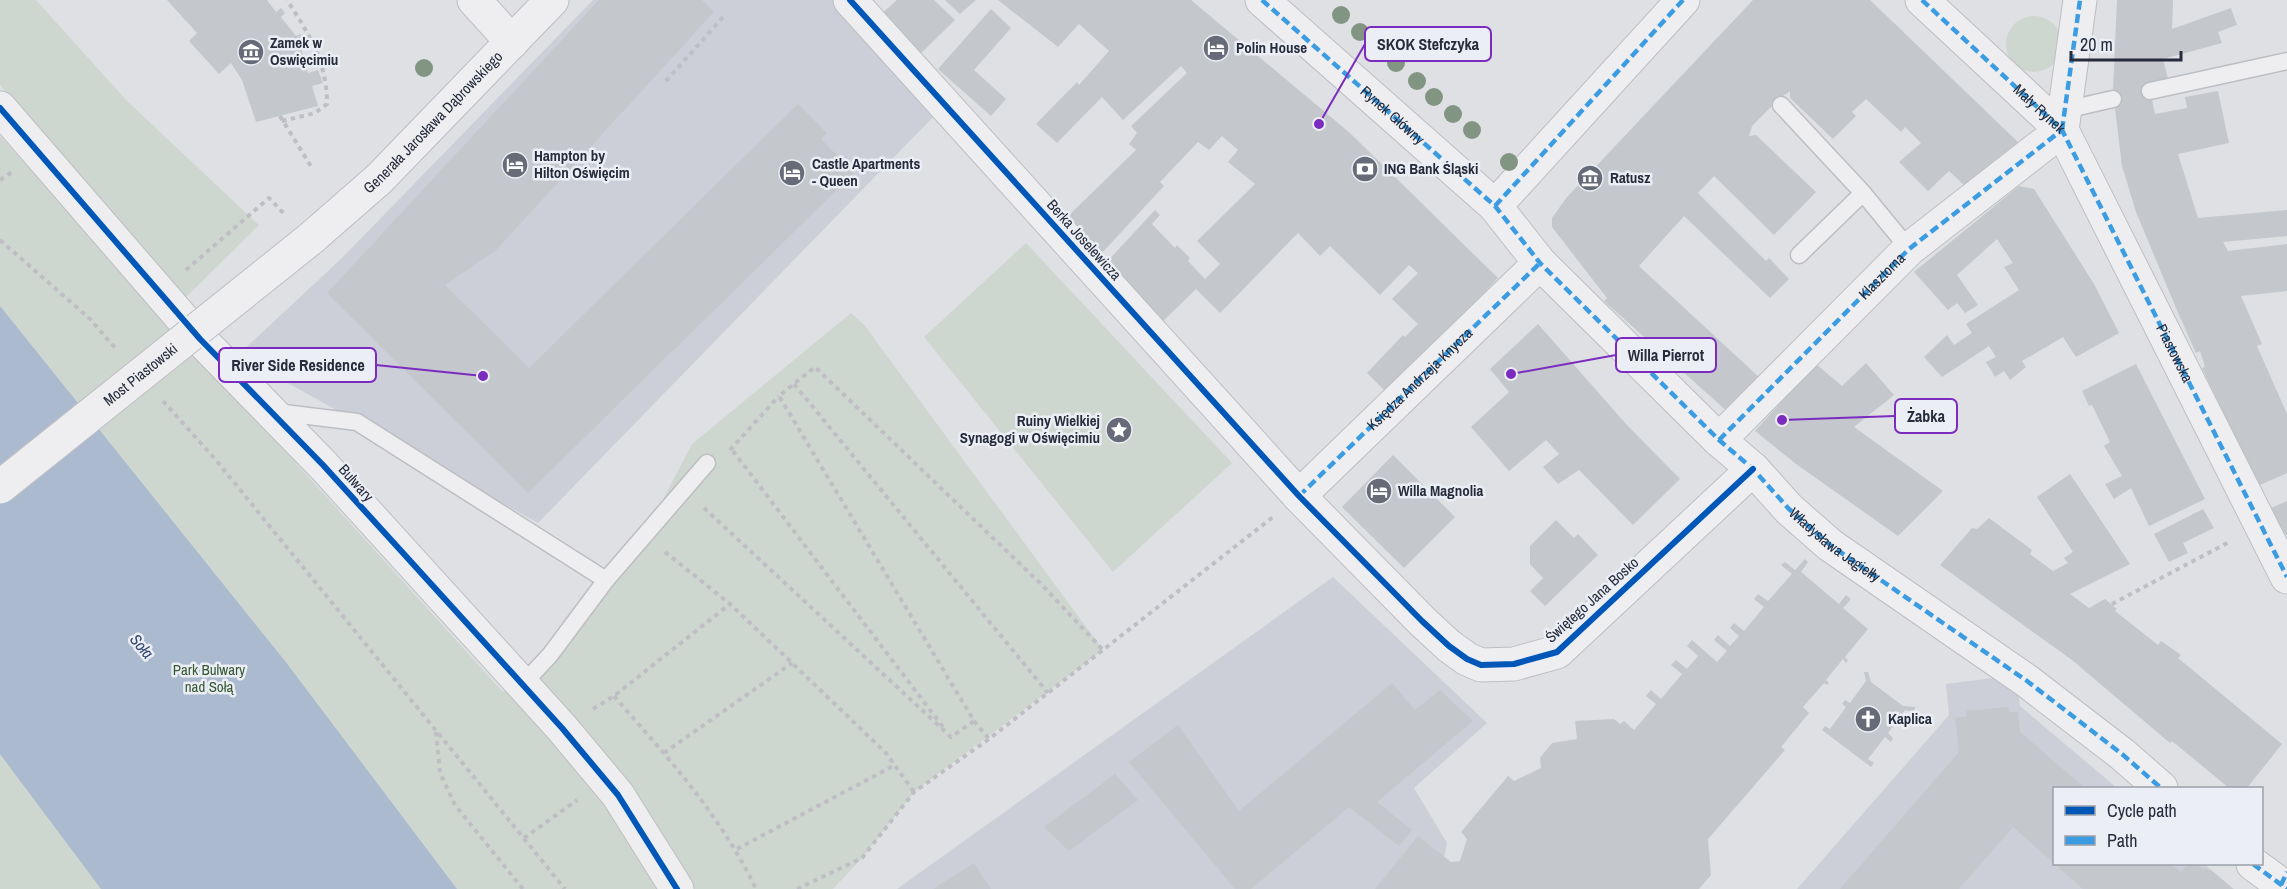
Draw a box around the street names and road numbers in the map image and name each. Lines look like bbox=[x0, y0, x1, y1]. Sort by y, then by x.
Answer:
street label: Generała Jarosława Dąbrowskiego bbox=[358, 46, 507, 198]
street label: Mały Rynek bbox=[2009, 79, 2071, 139]
street label: Rynek Główny bbox=[1356, 81, 1430, 150]
street label: Berka Joselewicza bbox=[1042, 195, 1127, 285]
street label: Klasztorna bbox=[1854, 248, 1910, 304]
street label: Piastowska bbox=[2151, 320, 2198, 386]
street label: Księdza Andrzeja Knycza bbox=[1362, 323, 1477, 435]
street label: Most Piastowski bbox=[99, 338, 182, 410]
street label: Bulwary bbox=[334, 459, 379, 507]
street label: Władysława Jagiełły bbox=[1784, 503, 1885, 587]
street label: Świętego Jana Bosko bbox=[1540, 552, 1643, 647]

